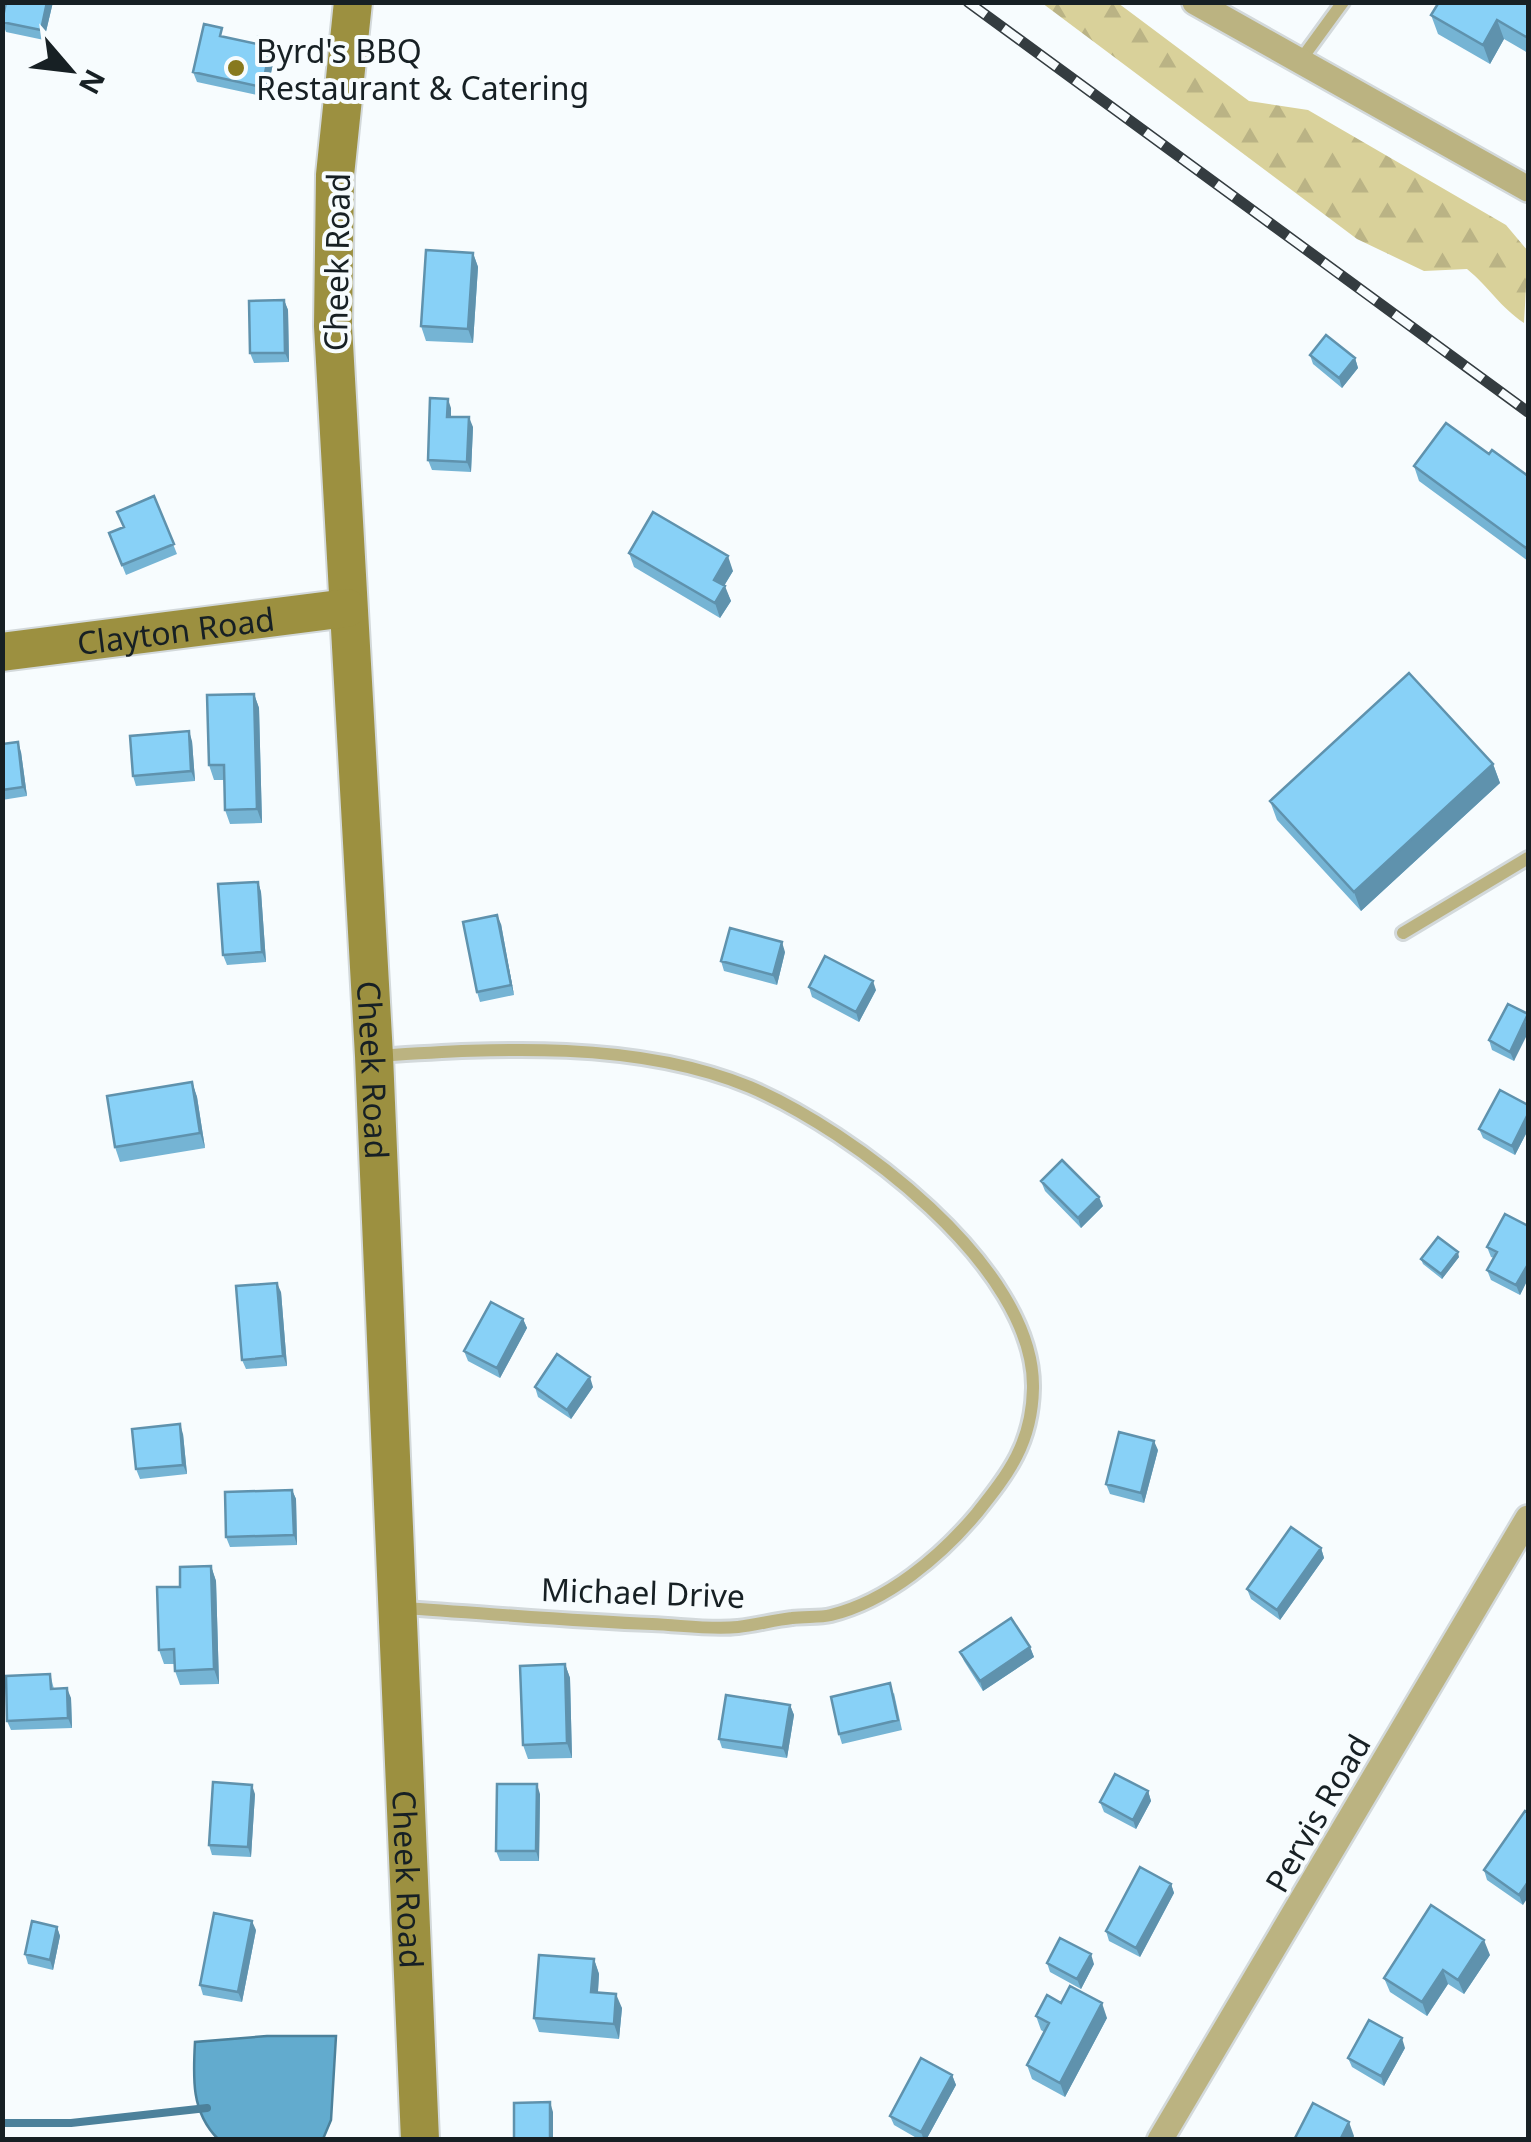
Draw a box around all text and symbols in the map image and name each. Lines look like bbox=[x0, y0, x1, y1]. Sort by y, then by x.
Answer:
north arrow bbox=[20, 20, 120, 120]
place label: Byrd's BBQ Restaurant & Catering bbox=[256, 29, 589, 109]
marker: Byrd's BBQ Restaurant & Catering bbox=[225, 57, 247, 79]
text: N bbox=[71, 63, 115, 101]
street label: Cheek Road bbox=[313, 172, 359, 352]
street label: Clayton Road bbox=[74, 596, 277, 664]
street label: Cheek Road bbox=[348, 980, 400, 1160]
street label: Michael Drive bbox=[540, 1567, 746, 1617]
street label: Pervis Road bbox=[1254, 1726, 1380, 1900]
street label: Cheek Road bbox=[384, 1789, 434, 1969]

